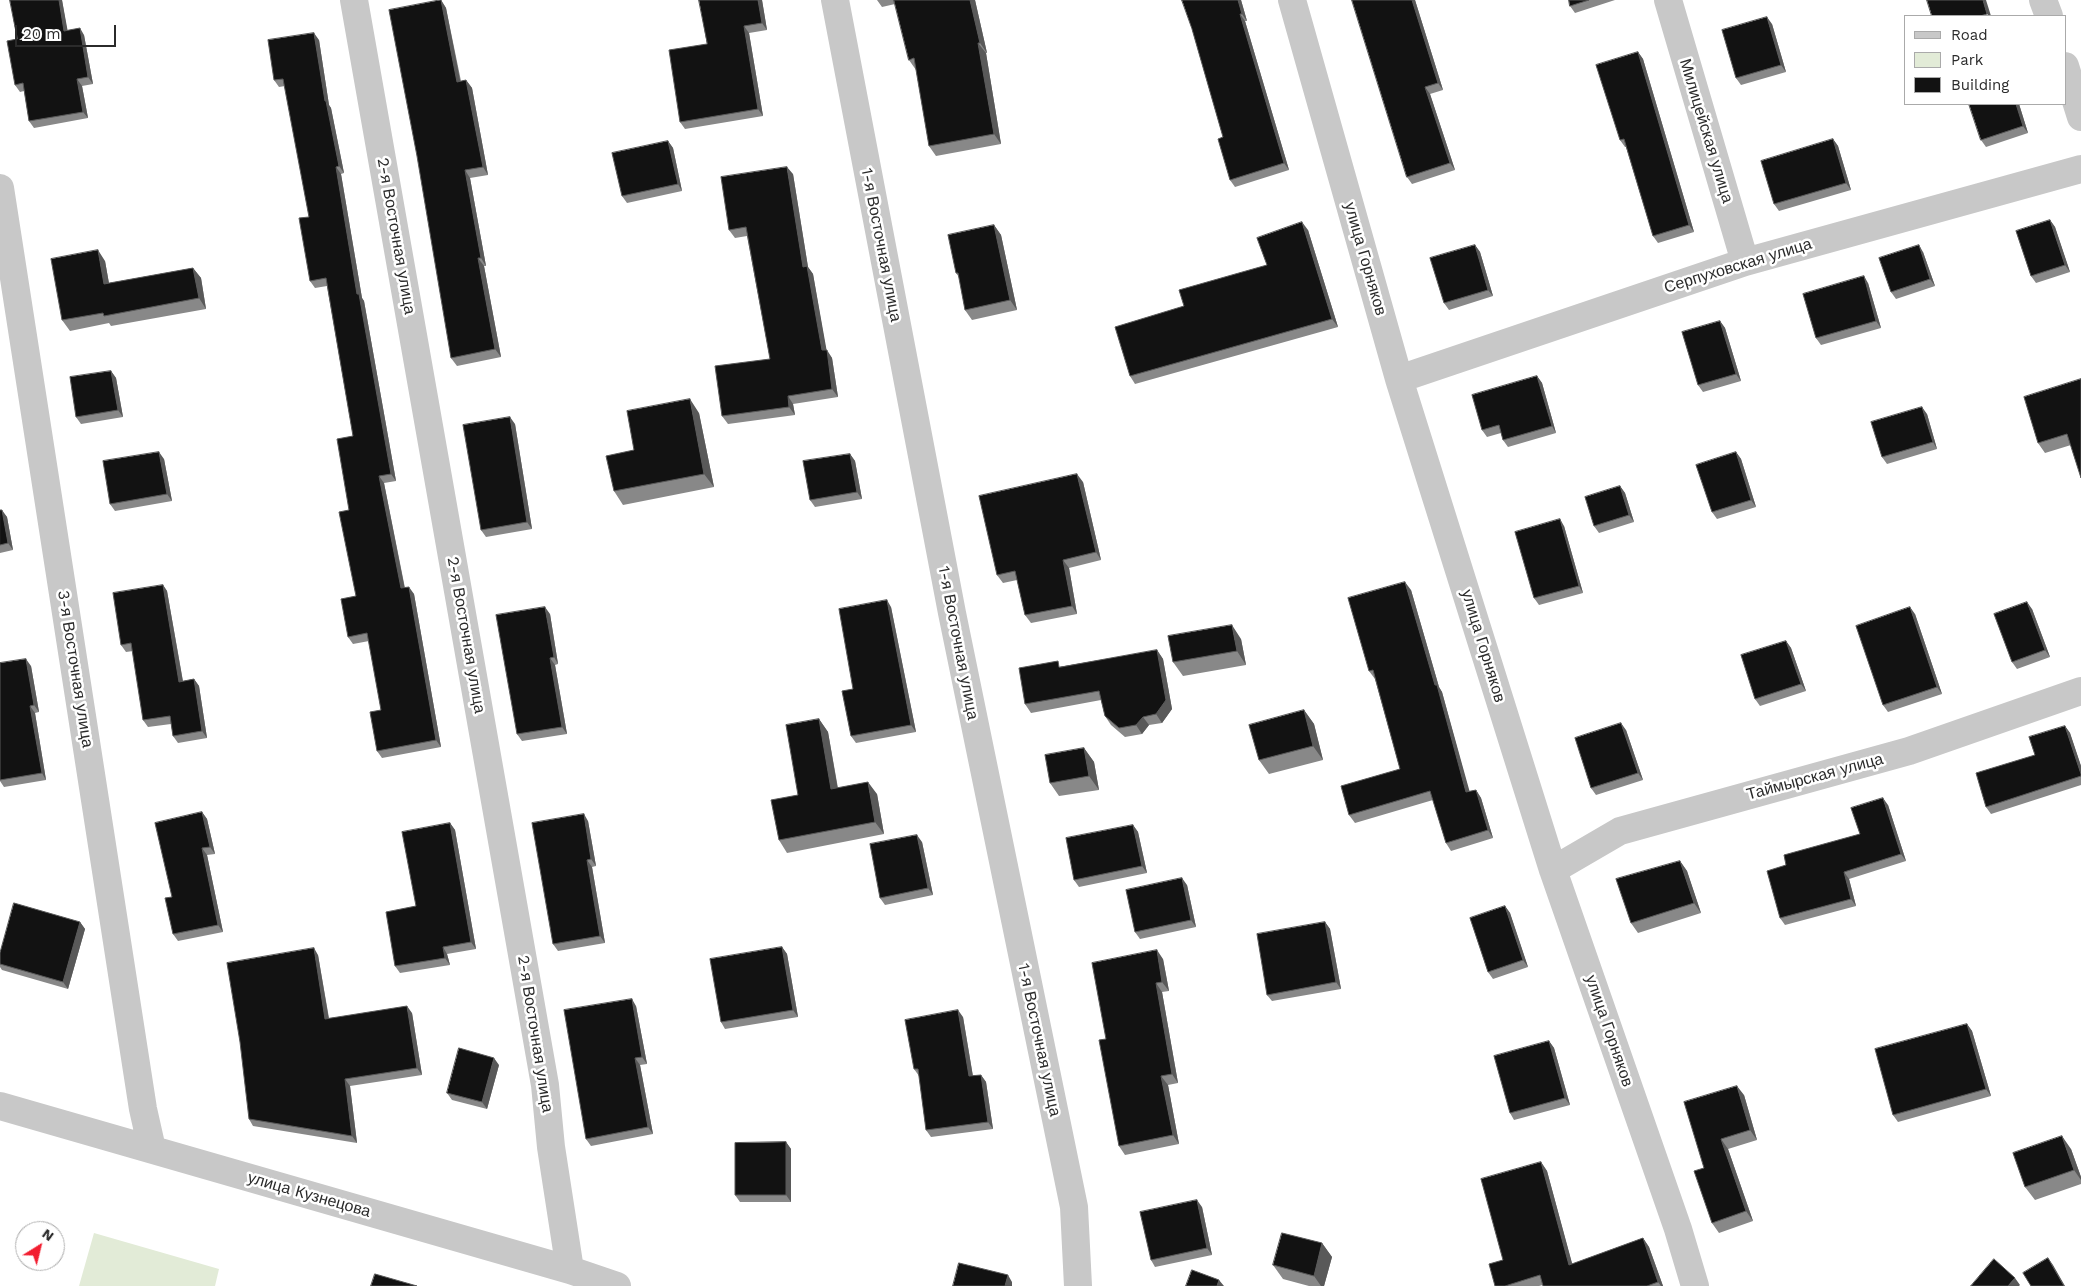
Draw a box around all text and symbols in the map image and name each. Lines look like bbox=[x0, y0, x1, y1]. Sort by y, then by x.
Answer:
scale bar bbox=[18, 15, 119, 47]
legend bbox=[1904, 15, 2066, 105]
text: 20 m bbox=[23, 25, 61, 43]
text: Road bbox=[1951, 26, 1988, 44]
text: Park bbox=[1951, 51, 1983, 69]
street label: Милицейская улица bbox=[1675, 57, 1737, 205]
text: Building bbox=[1951, 76, 2009, 94]
street label: 2-я Восточная улица bbox=[373, 156, 419, 316]
street label: 1-я Восточная улица bbox=[857, 167, 905, 323]
street label: улица Горняков bbox=[1340, 200, 1390, 318]
street label: Серпуховская улица bbox=[1662, 234, 1814, 298]
street label: 2-я Восточная улица bbox=[443, 555, 489, 715]
street label: 1-я Восточная улица bbox=[934, 565, 982, 721]
street label: улица Горняков bbox=[1457, 587, 1509, 705]
street label: 3-я Восточная улица bbox=[53, 589, 97, 749]
street label: Таймырская улица bbox=[1745, 750, 1885, 804]
street label: 2-я Восточная улица bbox=[513, 954, 557, 1114]
street label: 1-я Восточная улица bbox=[1013, 962, 1065, 1118]
street label: улица Горняков bbox=[1581, 973, 1637, 1089]
street label: улица Кузнецова bbox=[245, 1168, 373, 1222]
north arrow bbox=[15, 1221, 65, 1271]
text: N bbox=[39, 1225, 57, 1244]

